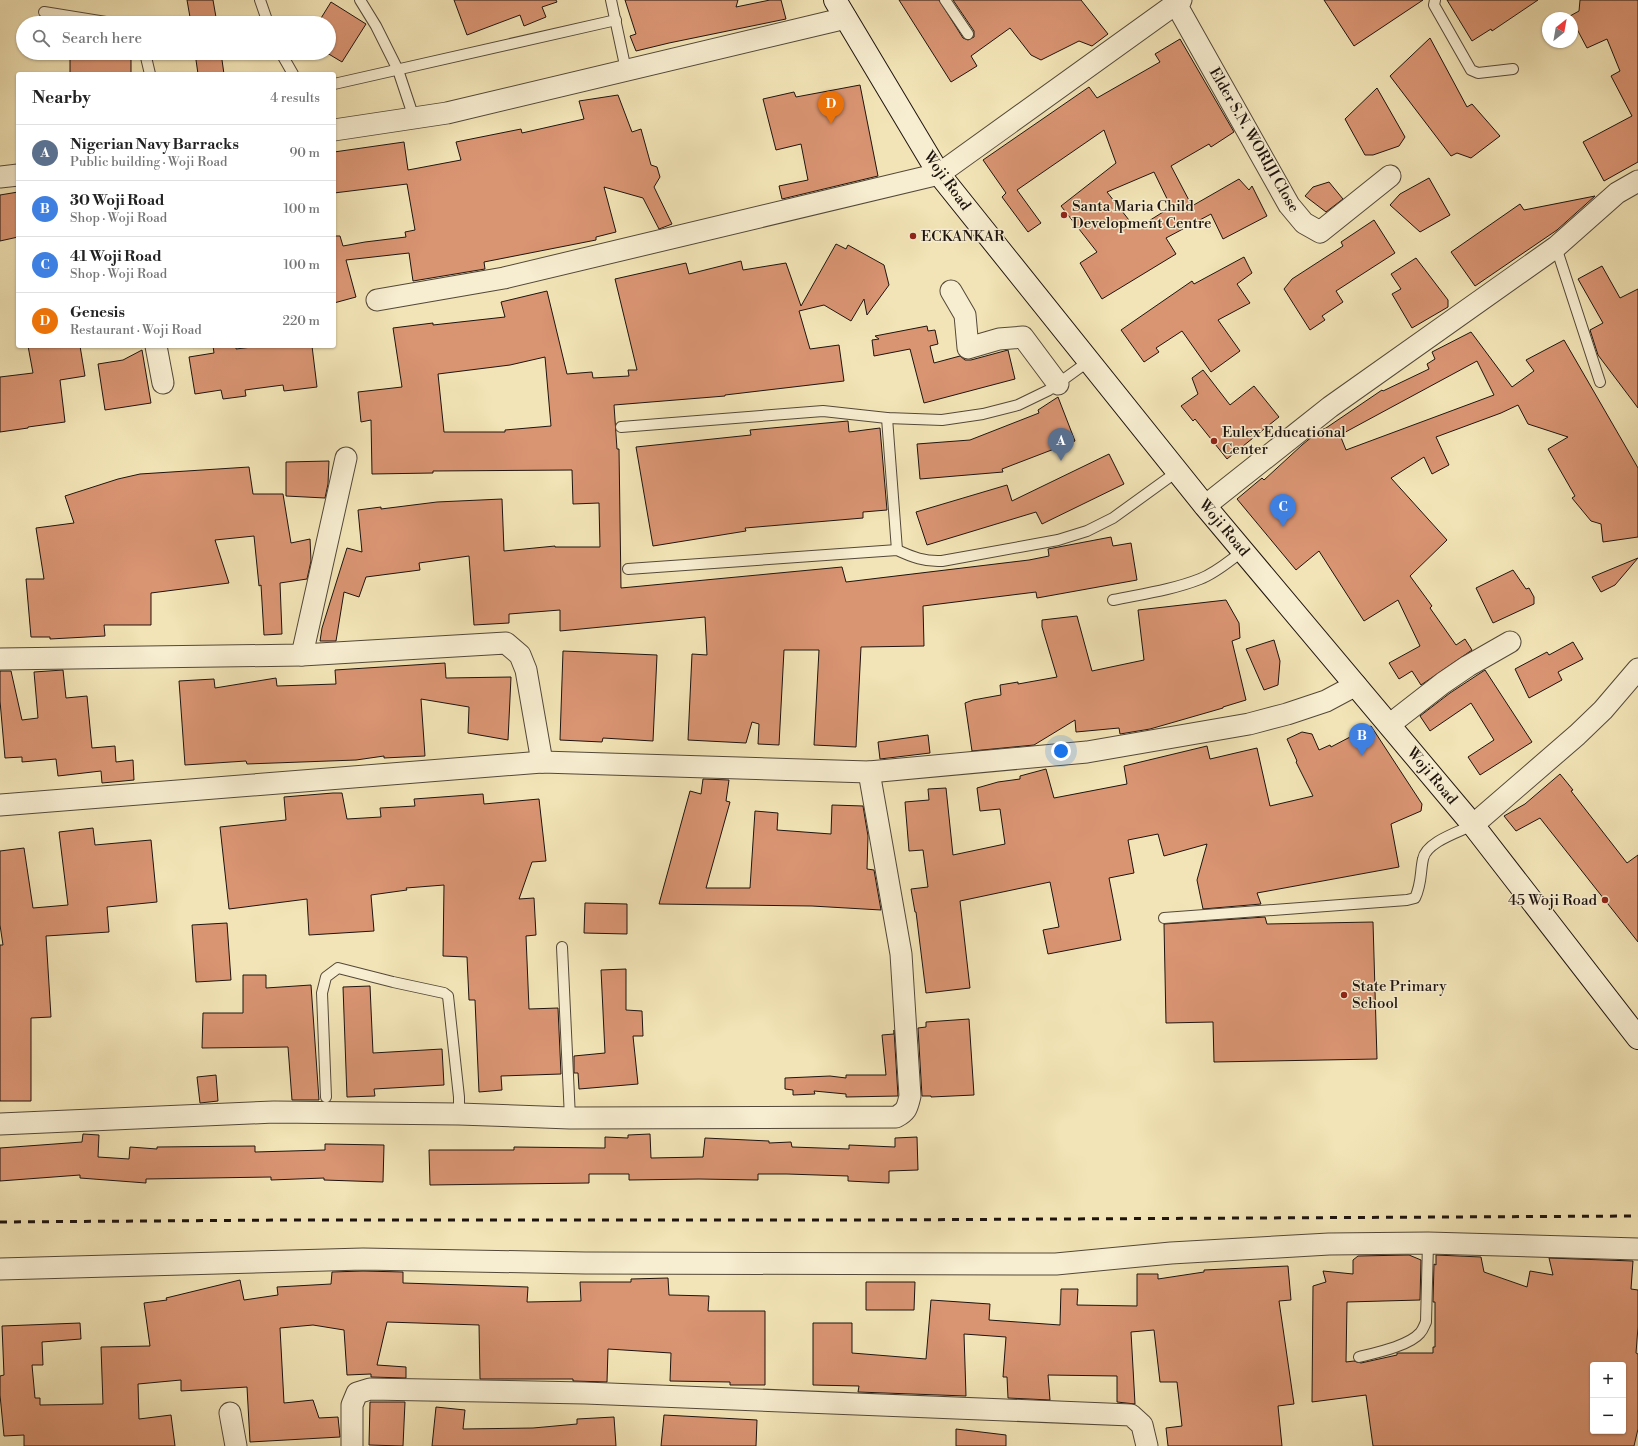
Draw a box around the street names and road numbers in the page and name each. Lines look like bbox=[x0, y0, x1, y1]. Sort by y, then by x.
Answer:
street label: Elder S.N. WORIJI Close bbox=[1205, 64, 1303, 216]
street label: Woji Road bbox=[919, 147, 975, 215]
street label: Woji Road bbox=[1194, 495, 1254, 561]
street label: Woji Road bbox=[1402, 743, 1462, 809]

